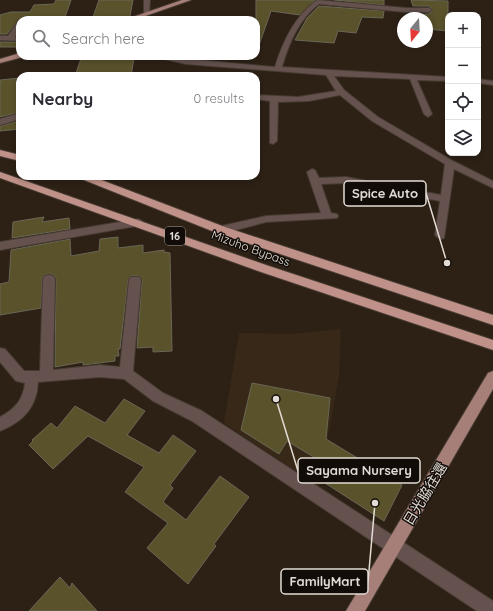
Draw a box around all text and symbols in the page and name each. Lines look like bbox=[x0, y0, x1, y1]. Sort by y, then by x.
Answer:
north arrow bbox=[397, 12, 433, 48]
map controls bbox=[445, 12, 481, 156]
button: + bbox=[445, 12, 481, 48]
search box bbox=[16, 16, 260, 60]
icon: search bbox=[30, 27, 52, 49]
text: Search here bbox=[62, 29, 145, 48]
button: − bbox=[445, 48, 481, 84]
button: locate bbox=[445, 84, 481, 120]
text: Nearby bbox=[32, 88, 93, 109]
text: 0 results bbox=[193, 90, 244, 106]
button: layers bbox=[445, 120, 481, 156]
callout: Spice Auto bbox=[344, 181, 426, 206]
text: Spice Auto bbox=[352, 185, 418, 201]
road number: 16 bbox=[165, 227, 185, 245]
street label: Mizuho Bypass bbox=[210, 227, 293, 269]
callout: Sayama Nursery bbox=[298, 458, 420, 483]
street label: 日光脇往還 bbox=[399, 459, 451, 529]
text: Sayama Nursery bbox=[306, 462, 412, 478]
callout: FamilyMart bbox=[281, 569, 368, 594]
text: FamilyMart bbox=[290, 573, 360, 589]

